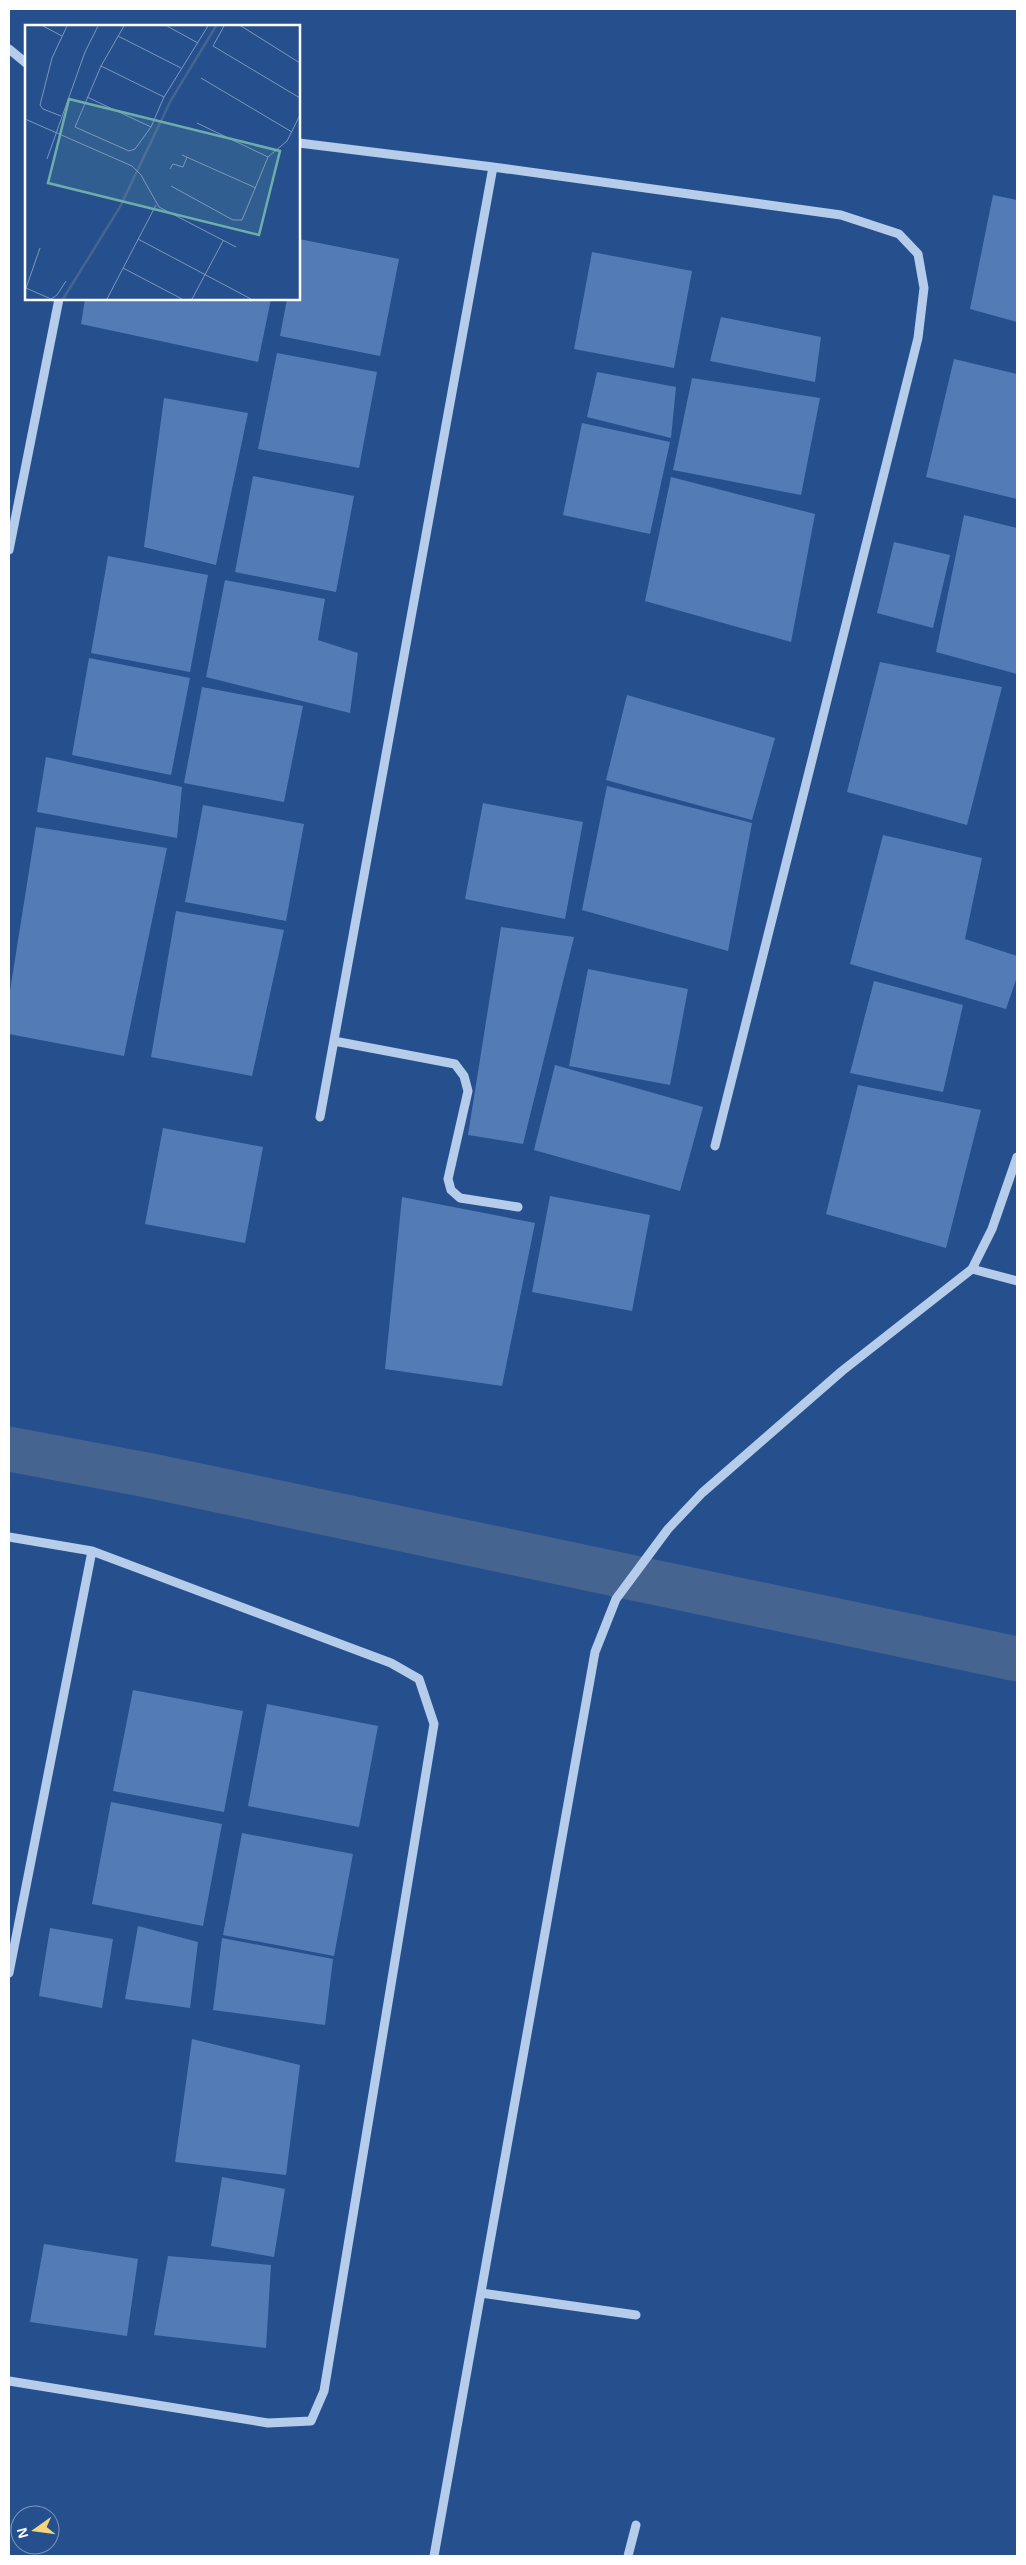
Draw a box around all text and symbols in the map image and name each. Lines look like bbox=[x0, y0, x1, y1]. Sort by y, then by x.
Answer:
inset map bbox=[25, 25, 300, 300]
north arrow bbox=[10, 2505, 60, 2555]
text: N bbox=[13, 2526, 31, 2540]

